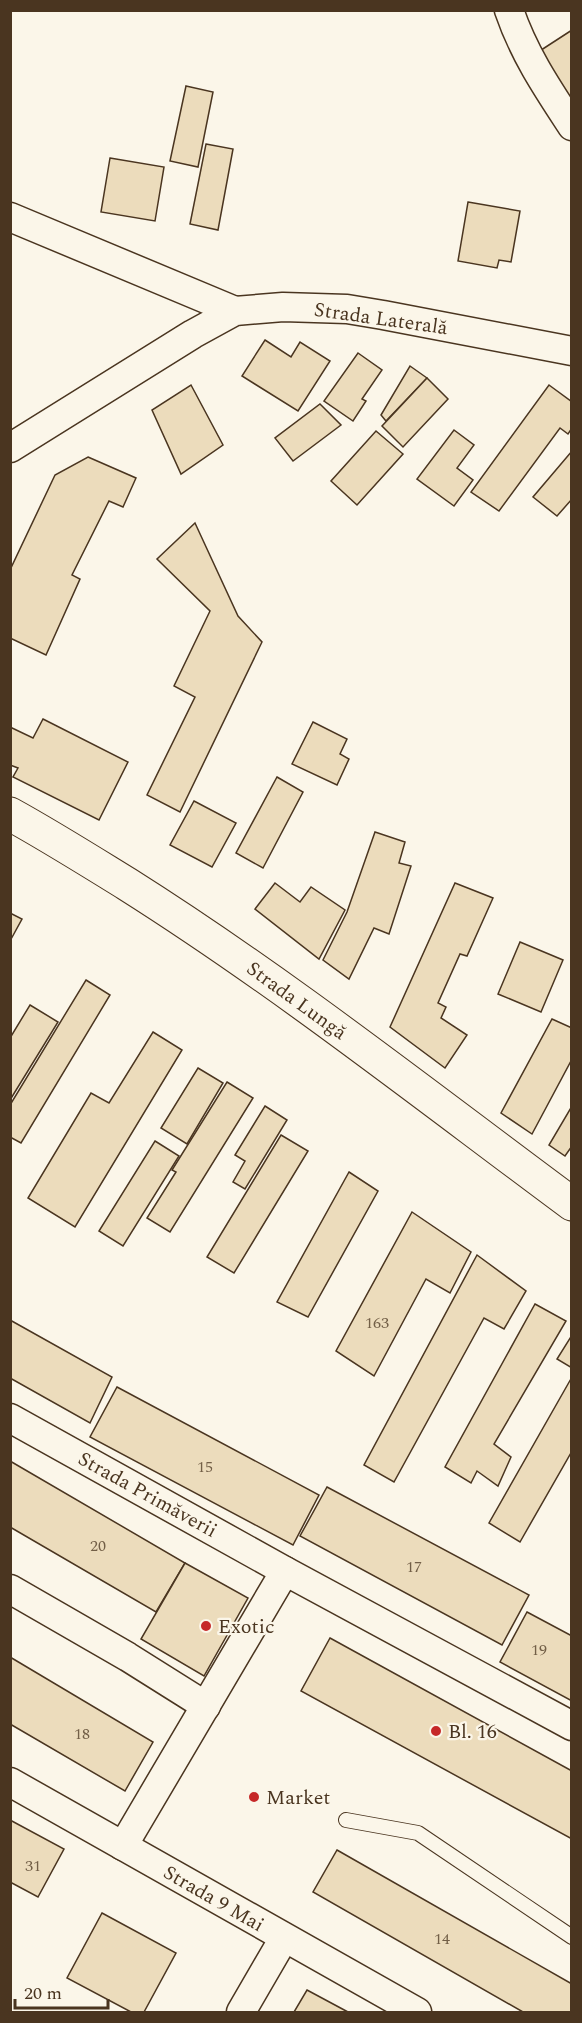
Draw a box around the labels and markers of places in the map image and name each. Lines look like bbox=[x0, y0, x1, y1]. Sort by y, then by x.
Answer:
place label: Exotic bbox=[218, 1612, 274, 1642]
marker: Exotic bbox=[199, 1619, 213, 1633]
place label: Bl. 16 bbox=[448, 1717, 497, 1747]
marker: Bl. 16 bbox=[429, 1724, 443, 1738]
place label: Market bbox=[266, 1783, 330, 1813]
marker: Market bbox=[247, 1790, 261, 1804]

